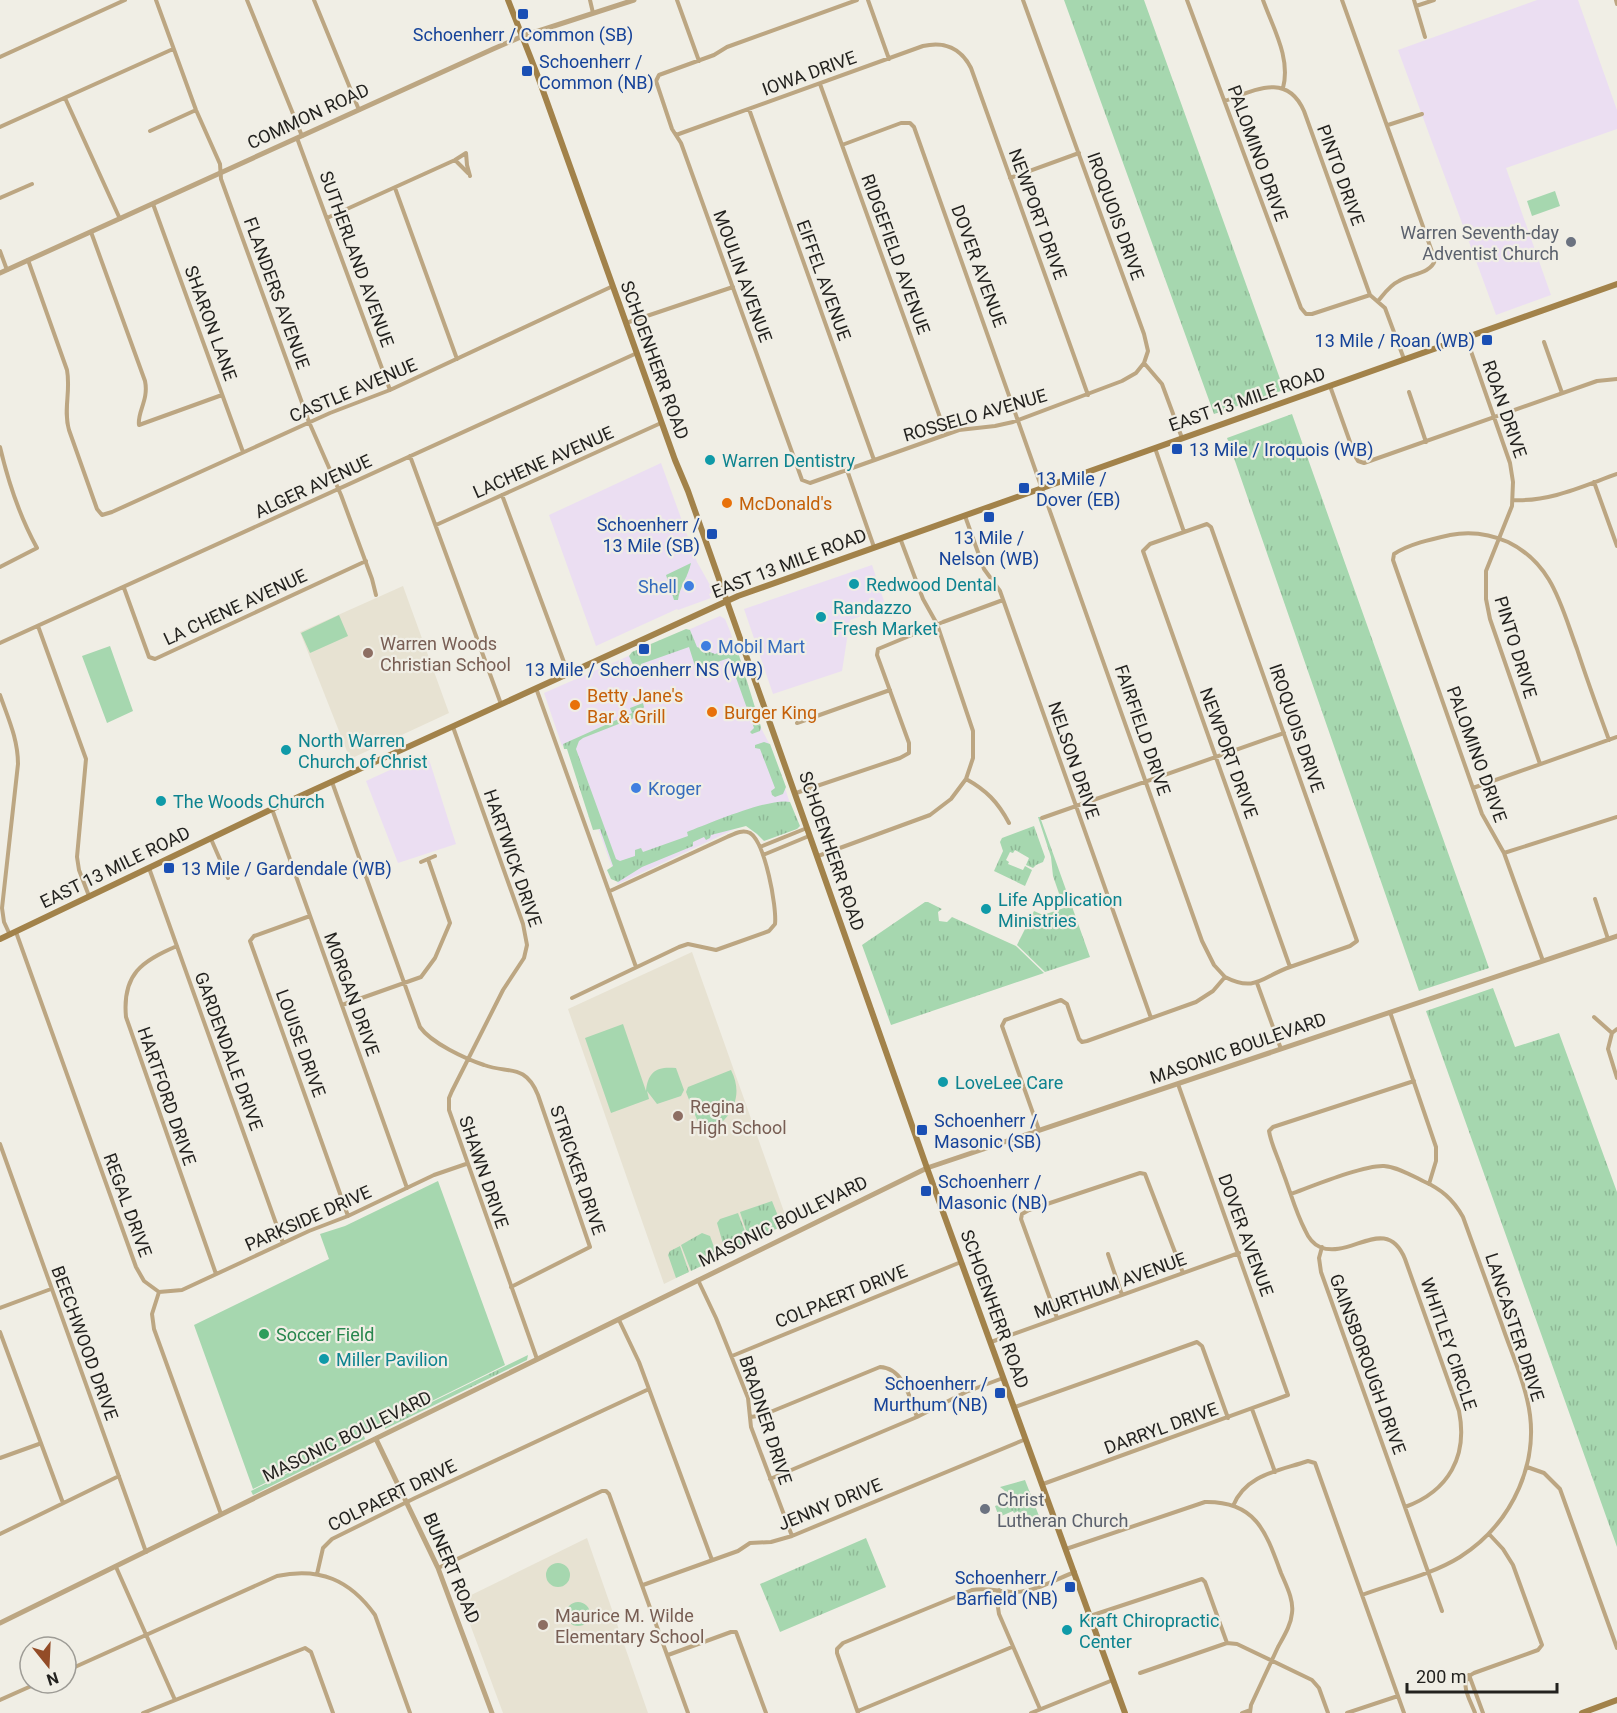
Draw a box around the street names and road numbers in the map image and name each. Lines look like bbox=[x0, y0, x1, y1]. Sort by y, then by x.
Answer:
street label: IOWA DRIVE bbox=[759, 46, 859, 100]
street label: COMMON ROAD bbox=[244, 79, 372, 153]
street label: PALOMINO DRIVE bbox=[1224, 82, 1292, 224]
street label: PINTO DRIVE bbox=[1313, 122, 1369, 228]
street label: NEWPORT DRIVE bbox=[1005, 146, 1071, 282]
street label: IROQUOIS DRIVE bbox=[1083, 149, 1149, 283]
street label: SUTHERLAND AVENUE bbox=[315, 168, 399, 350]
street label: RIDGEFIELD AVENUE bbox=[857, 171, 935, 337]
street label: DOVER AVENUE bbox=[947, 202, 1011, 330]
street label: MOULIN AVENUE bbox=[709, 207, 777, 345]
street label: FLANDERS AVENUE bbox=[240, 214, 314, 372]
street label: EIFFEL AVENUE bbox=[792, 217, 856, 343]
street label: SHARON LANE bbox=[180, 263, 242, 383]
street label: SCHOENHERR ROAD bbox=[617, 278, 693, 442]
street label: CASTLE AVENUE bbox=[286, 354, 420, 426]
street label: ROAN DRIVE bbox=[1478, 357, 1532, 461]
street label: EAST 13 MILE ROAD bbox=[1166, 362, 1328, 436]
street label: ROSSELO AVENUE bbox=[901, 384, 1049, 446]
street label: LACHENE AVENUE bbox=[470, 422, 616, 502]
street label: ALGER AVENUE bbox=[251, 450, 375, 522]
street label: EAST 13 MILE ROAD bbox=[709, 524, 869, 602]
street label: LA CHENE AVENUE bbox=[160, 565, 310, 649]
street label: PINTO DRIVE bbox=[1491, 593, 1541, 701]
street label: IROQUOIS DRIVE bbox=[1265, 661, 1329, 795]
street label: FAIRFIELD DRIVE bbox=[1111, 662, 1175, 798]
street label: PALOMINO DRIVE bbox=[1443, 683, 1511, 825]
street label: NEWPORT DRIVE bbox=[1196, 685, 1262, 821]
street label: NELSON DRIVE bbox=[1044, 699, 1104, 821]
street label: SCHOENHERR ROAD bbox=[795, 769, 869, 933]
street label: HARTWICK DRIVE bbox=[480, 787, 546, 929]
street label: EAST 13 MILE ROAD bbox=[37, 822, 193, 912]
street label: MORGAN DRIVE bbox=[320, 929, 384, 1059]
street label: GARDENDALE DRIVE bbox=[191, 969, 267, 1133]
street label: LOUISE DRIVE bbox=[272, 986, 330, 1100]
street label: MASONIC BOULEVARD bbox=[1147, 1008, 1329, 1088]
street label: HARTFORD DRIVE bbox=[133, 1024, 201, 1168]
street label: STRICKER DRIVE bbox=[546, 1102, 610, 1238]
street label: SHAWN DRIVE bbox=[455, 1113, 513, 1231]
street label: REGAL DRIVE bbox=[99, 1150, 157, 1260]
street label: MASONIC BOULEVARD bbox=[695, 1171, 871, 1271]
street label: DOVER AVENUE bbox=[1214, 1171, 1278, 1299]
street label: PARKSIDE DRIVE bbox=[242, 1181, 374, 1255]
street label: SCHOENHERR ROAD bbox=[957, 1227, 1033, 1391]
street label: MURTHUM AVENUE bbox=[1031, 1248, 1189, 1322]
street label: LANCASTER DRIVE bbox=[1481, 1250, 1549, 1404]
street label: COLPAERT DRIVE bbox=[772, 1260, 910, 1332]
street label: BEECHWOOD DRIVE bbox=[47, 1263, 123, 1423]
street label: GAINSBOROUGH DRIVE bbox=[1326, 1271, 1410, 1457]
street label: WHITLEY CIRCLE bbox=[1416, 1275, 1482, 1413]
street label: BRADNER DRIVE bbox=[735, 1353, 797, 1487]
street label: MASONIC BOULEVARD bbox=[259, 1386, 435, 1486]
street label: DARRYL DRIVE bbox=[1101, 1398, 1221, 1458]
street label: COLPAERT DRIVE bbox=[324, 1455, 460, 1535]
street label: JENNY DRIVE bbox=[775, 1474, 885, 1534]
street label: BUNERT ROAD bbox=[419, 1510, 485, 1626]

